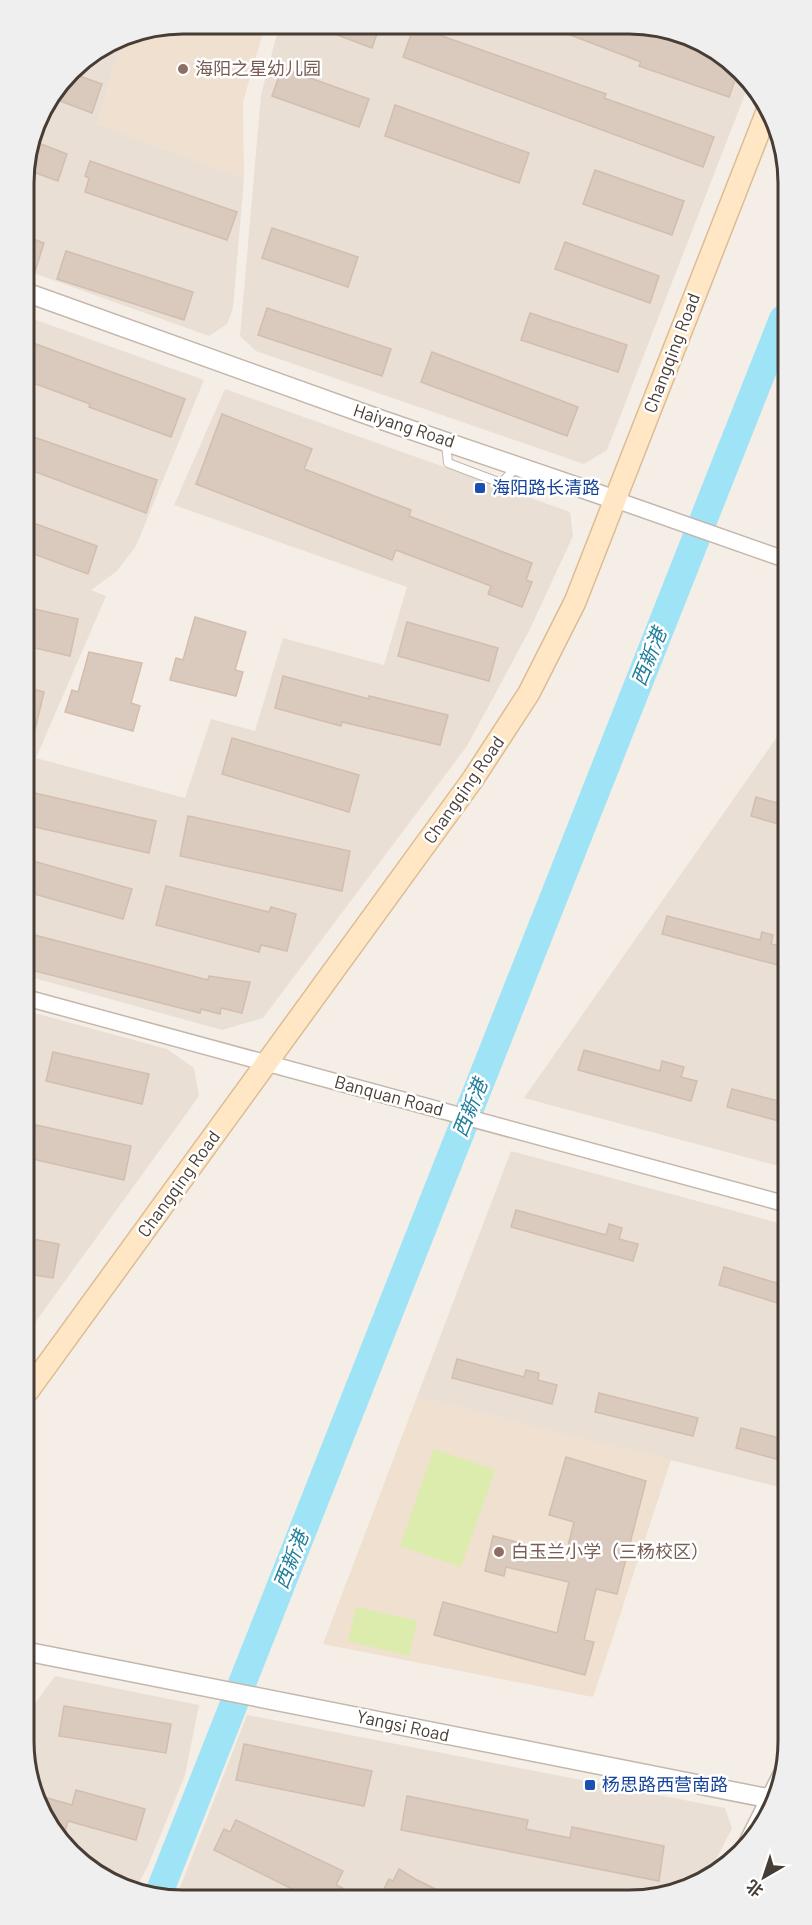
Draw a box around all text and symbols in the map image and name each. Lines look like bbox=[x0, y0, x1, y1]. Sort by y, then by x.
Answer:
place label: 海阳之星幼儿园 bbox=[195, 57, 321, 79]
marker: 海阳之星幼儿园 bbox=[176, 62, 190, 76]
street label: Changqing Road bbox=[638, 290, 704, 416]
street label: Haiyang Road bbox=[351, 398, 458, 452]
place label: 海阳路长清路 bbox=[492, 476, 600, 498]
marker: 海阳路长清路 bbox=[473, 481, 487, 495]
water label: 西新港 bbox=[626, 622, 672, 689]
street label: Changqing Road bbox=[418, 731, 508, 848]
street label: Banquan Road bbox=[332, 1070, 446, 1120]
water label: 西新港 bbox=[447, 1073, 493, 1140]
street label: Changqing Road bbox=[132, 1126, 224, 1241]
water label: 西新港 bbox=[268, 1525, 314, 1592]
place label: 白玉兰小学（三杨校区） bbox=[511, 1540, 709, 1562]
marker: 白玉兰小学（三杨校区） bbox=[492, 1545, 506, 1559]
street label: Yangsi Road bbox=[355, 1704, 452, 1746]
place label: 杨思路西营南路 bbox=[602, 1773, 728, 1795]
marker: 杨思路西营南路 bbox=[583, 1778, 597, 1792]
north arrow bbox=[734, 1847, 794, 1907]
text: 北 bbox=[742, 1877, 766, 1901]

